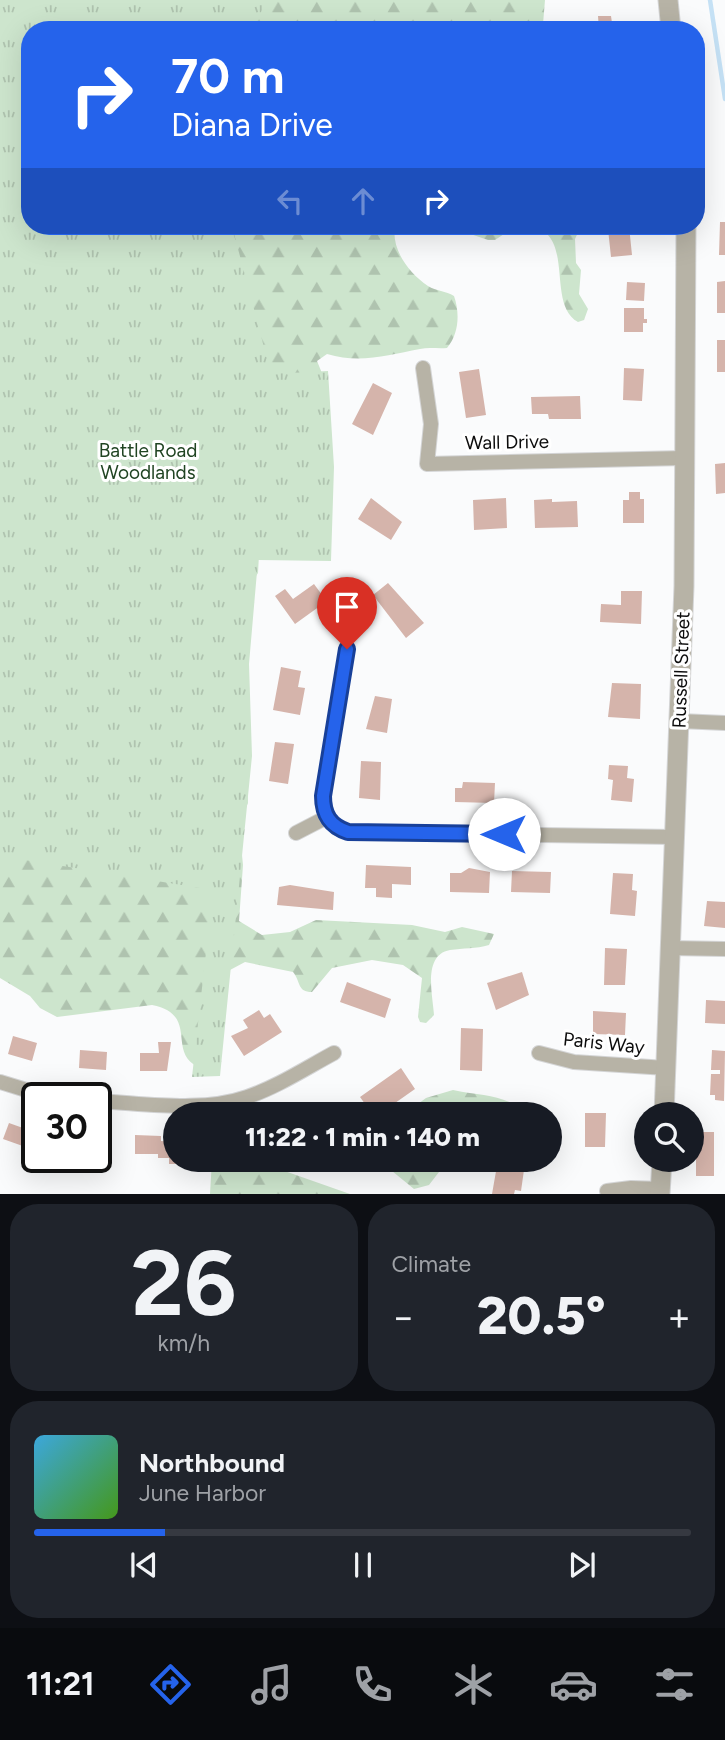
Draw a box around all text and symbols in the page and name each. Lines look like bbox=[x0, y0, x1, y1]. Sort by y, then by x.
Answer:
text: 70 m bbox=[171, 46, 284, 105]
icon: right bbox=[56, 49, 147, 140]
text: Diana Drive bbox=[171, 106, 333, 144]
icon: left bbox=[271, 182, 309, 220]
icon: ahead bbox=[344, 182, 382, 220]
icon: right bbox=[417, 182, 455, 220]
street label: Wall Drive bbox=[465, 430, 549, 454]
park label: Battle Road Woodlands bbox=[99, 439, 197, 484]
pin bbox=[317, 577, 377, 649]
icon: arrive bbox=[328, 588, 366, 626]
street label: Russell Street bbox=[667, 611, 695, 729]
position arrow bbox=[467, 797, 541, 871]
street label: Paris Way bbox=[562, 1027, 646, 1059]
speed limit sign: 30 bbox=[21, 1082, 112, 1173]
map controls bbox=[634, 1102, 704, 1172]
button: search bbox=[634, 1102, 704, 1172]
text: 11:22 · 1 min · 140 m bbox=[245, 1121, 480, 1153]
text: 26 bbox=[131, 1229, 236, 1338]
text: Climate bbox=[392, 1250, 471, 1278]
text: 20.5° bbox=[477, 1285, 606, 1347]
text: − bbox=[392, 1294, 415, 1340]
text: + bbox=[667, 1294, 691, 1340]
text: km/h bbox=[157, 1329, 210, 1357]
text: Northbound bbox=[139, 1447, 285, 1479]
text: June Harbor bbox=[139, 1479, 266, 1507]
icon: previous bbox=[125, 1546, 163, 1584]
icon: pause bbox=[344, 1546, 382, 1584]
icon: next bbox=[563, 1546, 601, 1584]
icon: directions bbox=[146, 1660, 195, 1709]
icon: music bbox=[247, 1660, 296, 1709]
icon: phone bbox=[348, 1660, 397, 1709]
icon: climate bbox=[449, 1660, 498, 1709]
icon: car bbox=[549, 1660, 598, 1709]
icon: filters bbox=[650, 1660, 699, 1709]
text: 11:21 bbox=[26, 1665, 95, 1703]

